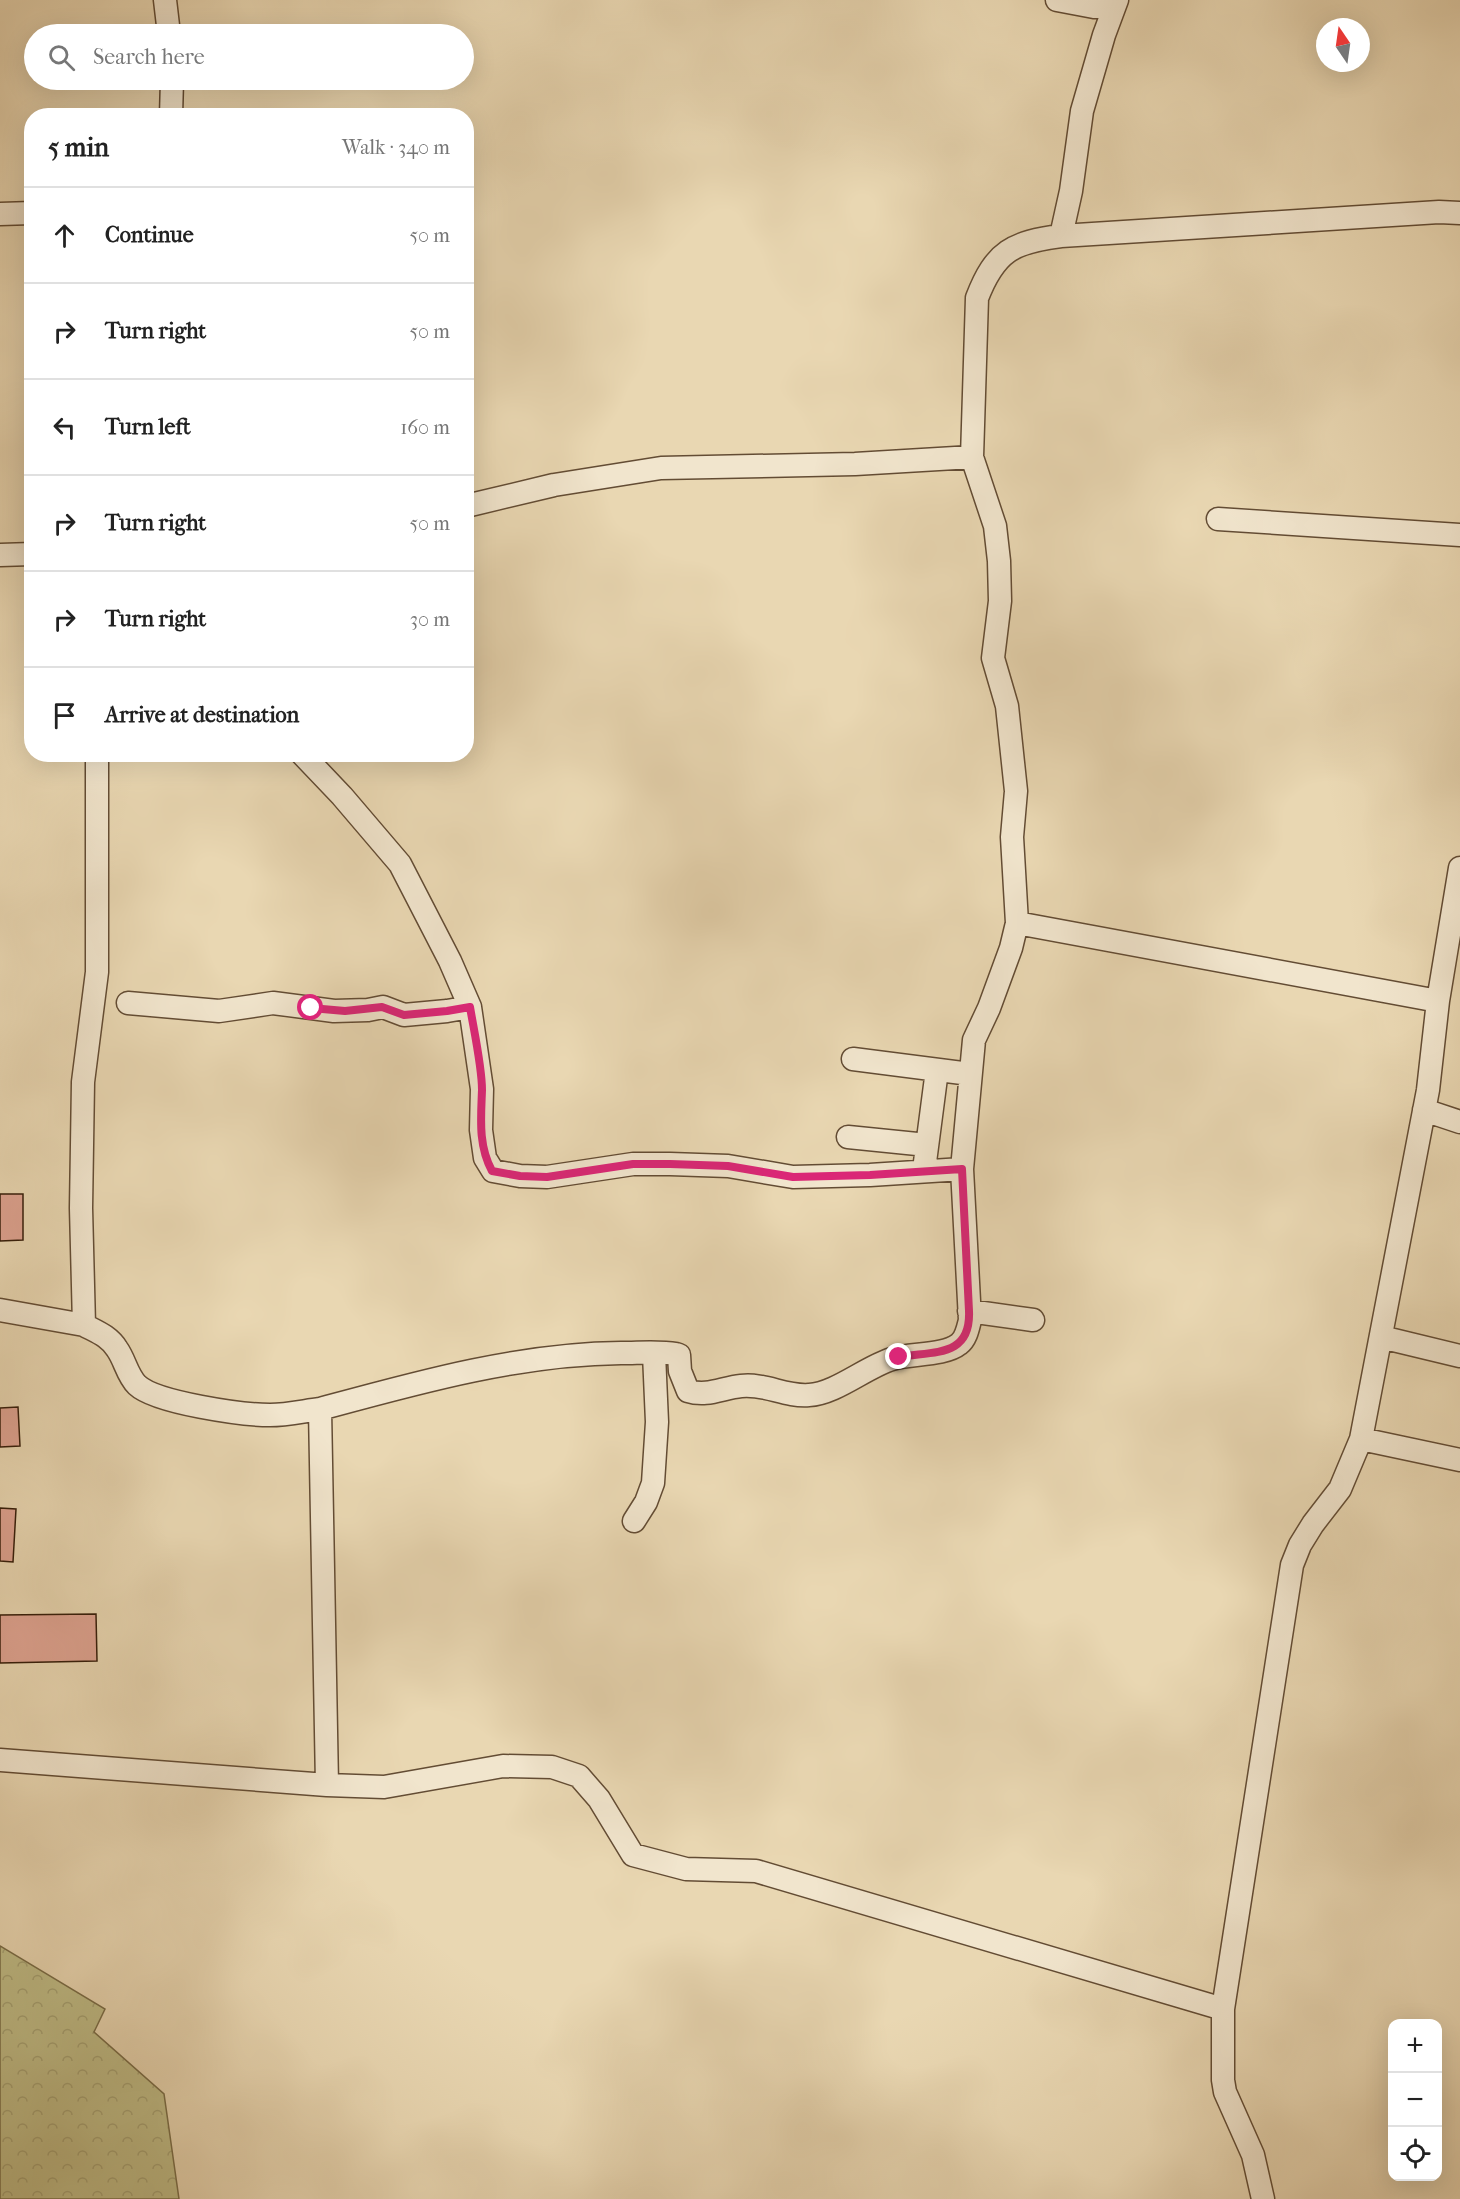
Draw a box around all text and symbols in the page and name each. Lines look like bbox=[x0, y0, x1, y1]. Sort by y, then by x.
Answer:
north arrow bbox=[1316, 18, 1370, 72]
search box bbox=[24, 24, 474, 90]
icon: search bbox=[45, 41, 78, 74]
text: Search here bbox=[93, 44, 205, 70]
text: 5 min bbox=[48, 132, 109, 163]
text: Walk · 340 m bbox=[342, 136, 450, 159]
icon: ahead bbox=[48, 219, 81, 252]
text: Continue bbox=[105, 222, 194, 248]
text: 50 m bbox=[409, 224, 450, 247]
icon: right bbox=[48, 315, 81, 348]
text: Turn right bbox=[105, 318, 206, 344]
text: 50 m bbox=[409, 320, 450, 343]
icon: left bbox=[48, 411, 81, 444]
text: Turn left bbox=[105, 414, 191, 440]
text: 160 m bbox=[400, 416, 450, 439]
icon: right bbox=[48, 507, 81, 540]
text: Turn right bbox=[105, 510, 206, 536]
text: 50 m bbox=[409, 512, 450, 535]
icon: right bbox=[48, 603, 81, 636]
text: Turn right bbox=[105, 606, 206, 632]
text: 30 m bbox=[410, 608, 450, 631]
icon: arrive bbox=[48, 699, 81, 732]
text: Arrive at destination bbox=[105, 702, 299, 728]
route start bbox=[297, 994, 323, 1020]
route end bbox=[885, 1343, 911, 1369]
map controls bbox=[1388, 2019, 1442, 2181]
button: + bbox=[1388, 2019, 1442, 2073]
button: − bbox=[1388, 2073, 1442, 2127]
button: locate bbox=[1388, 2127, 1442, 2181]

